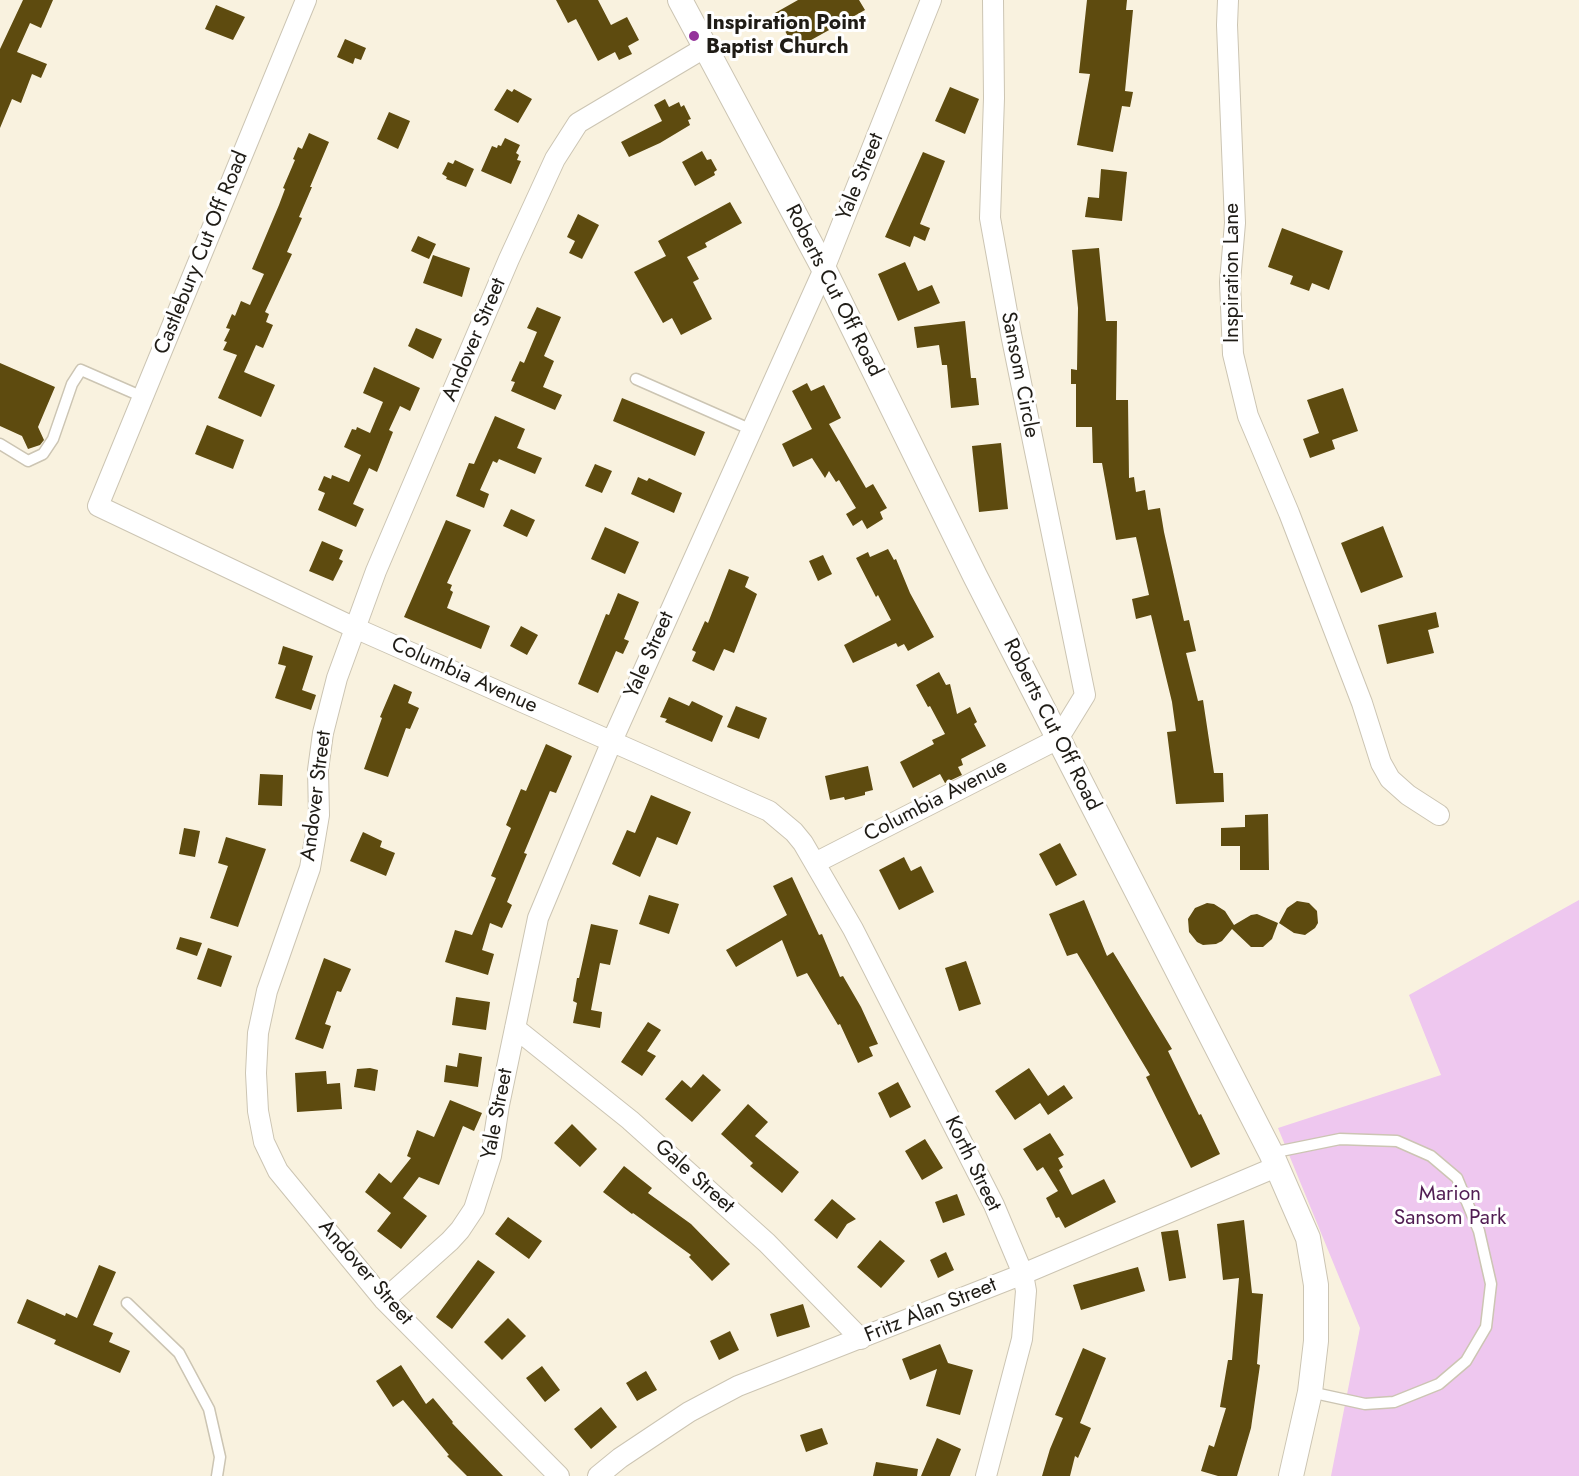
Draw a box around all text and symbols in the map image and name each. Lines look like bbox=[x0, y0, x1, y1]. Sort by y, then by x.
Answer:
place label: Inspiration Point Baptist Church bbox=[706, 11, 866, 61]
marker: Inspiration Point Baptist Church bbox=[687, 29, 701, 43]
street label: Yale Street bbox=[832, 130, 890, 224]
street label: Castlebury Cut Off Road bbox=[150, 148, 254, 358]
street label: Roberts Cut Off Road bbox=[779, 201, 887, 381]
street label: Inspiration Lane bbox=[1220, 203, 1246, 343]
street label: Andover Street bbox=[438, 275, 512, 405]
street label: Sansom Circle bbox=[994, 310, 1044, 440]
street label: Yale Street bbox=[620, 608, 680, 702]
street label: Columbia Avenue bbox=[387, 632, 541, 720]
street label: Roberts Cut Off Road bbox=[997, 635, 1105, 815]
street label: Andover Street bbox=[296, 729, 338, 863]
street label: Columbia Avenue bbox=[860, 754, 1012, 848]
street label: Yale Street bbox=[477, 1067, 519, 1161]
street label: Korth Street bbox=[938, 1112, 1006, 1216]
street label: Gale Street bbox=[649, 1135, 739, 1219]
park label: Marion Sansom Park bbox=[1394, 1182, 1506, 1232]
street label: Andover Street bbox=[312, 1215, 418, 1331]
street label: Fritz Alan Street bbox=[861, 1273, 1001, 1349]

